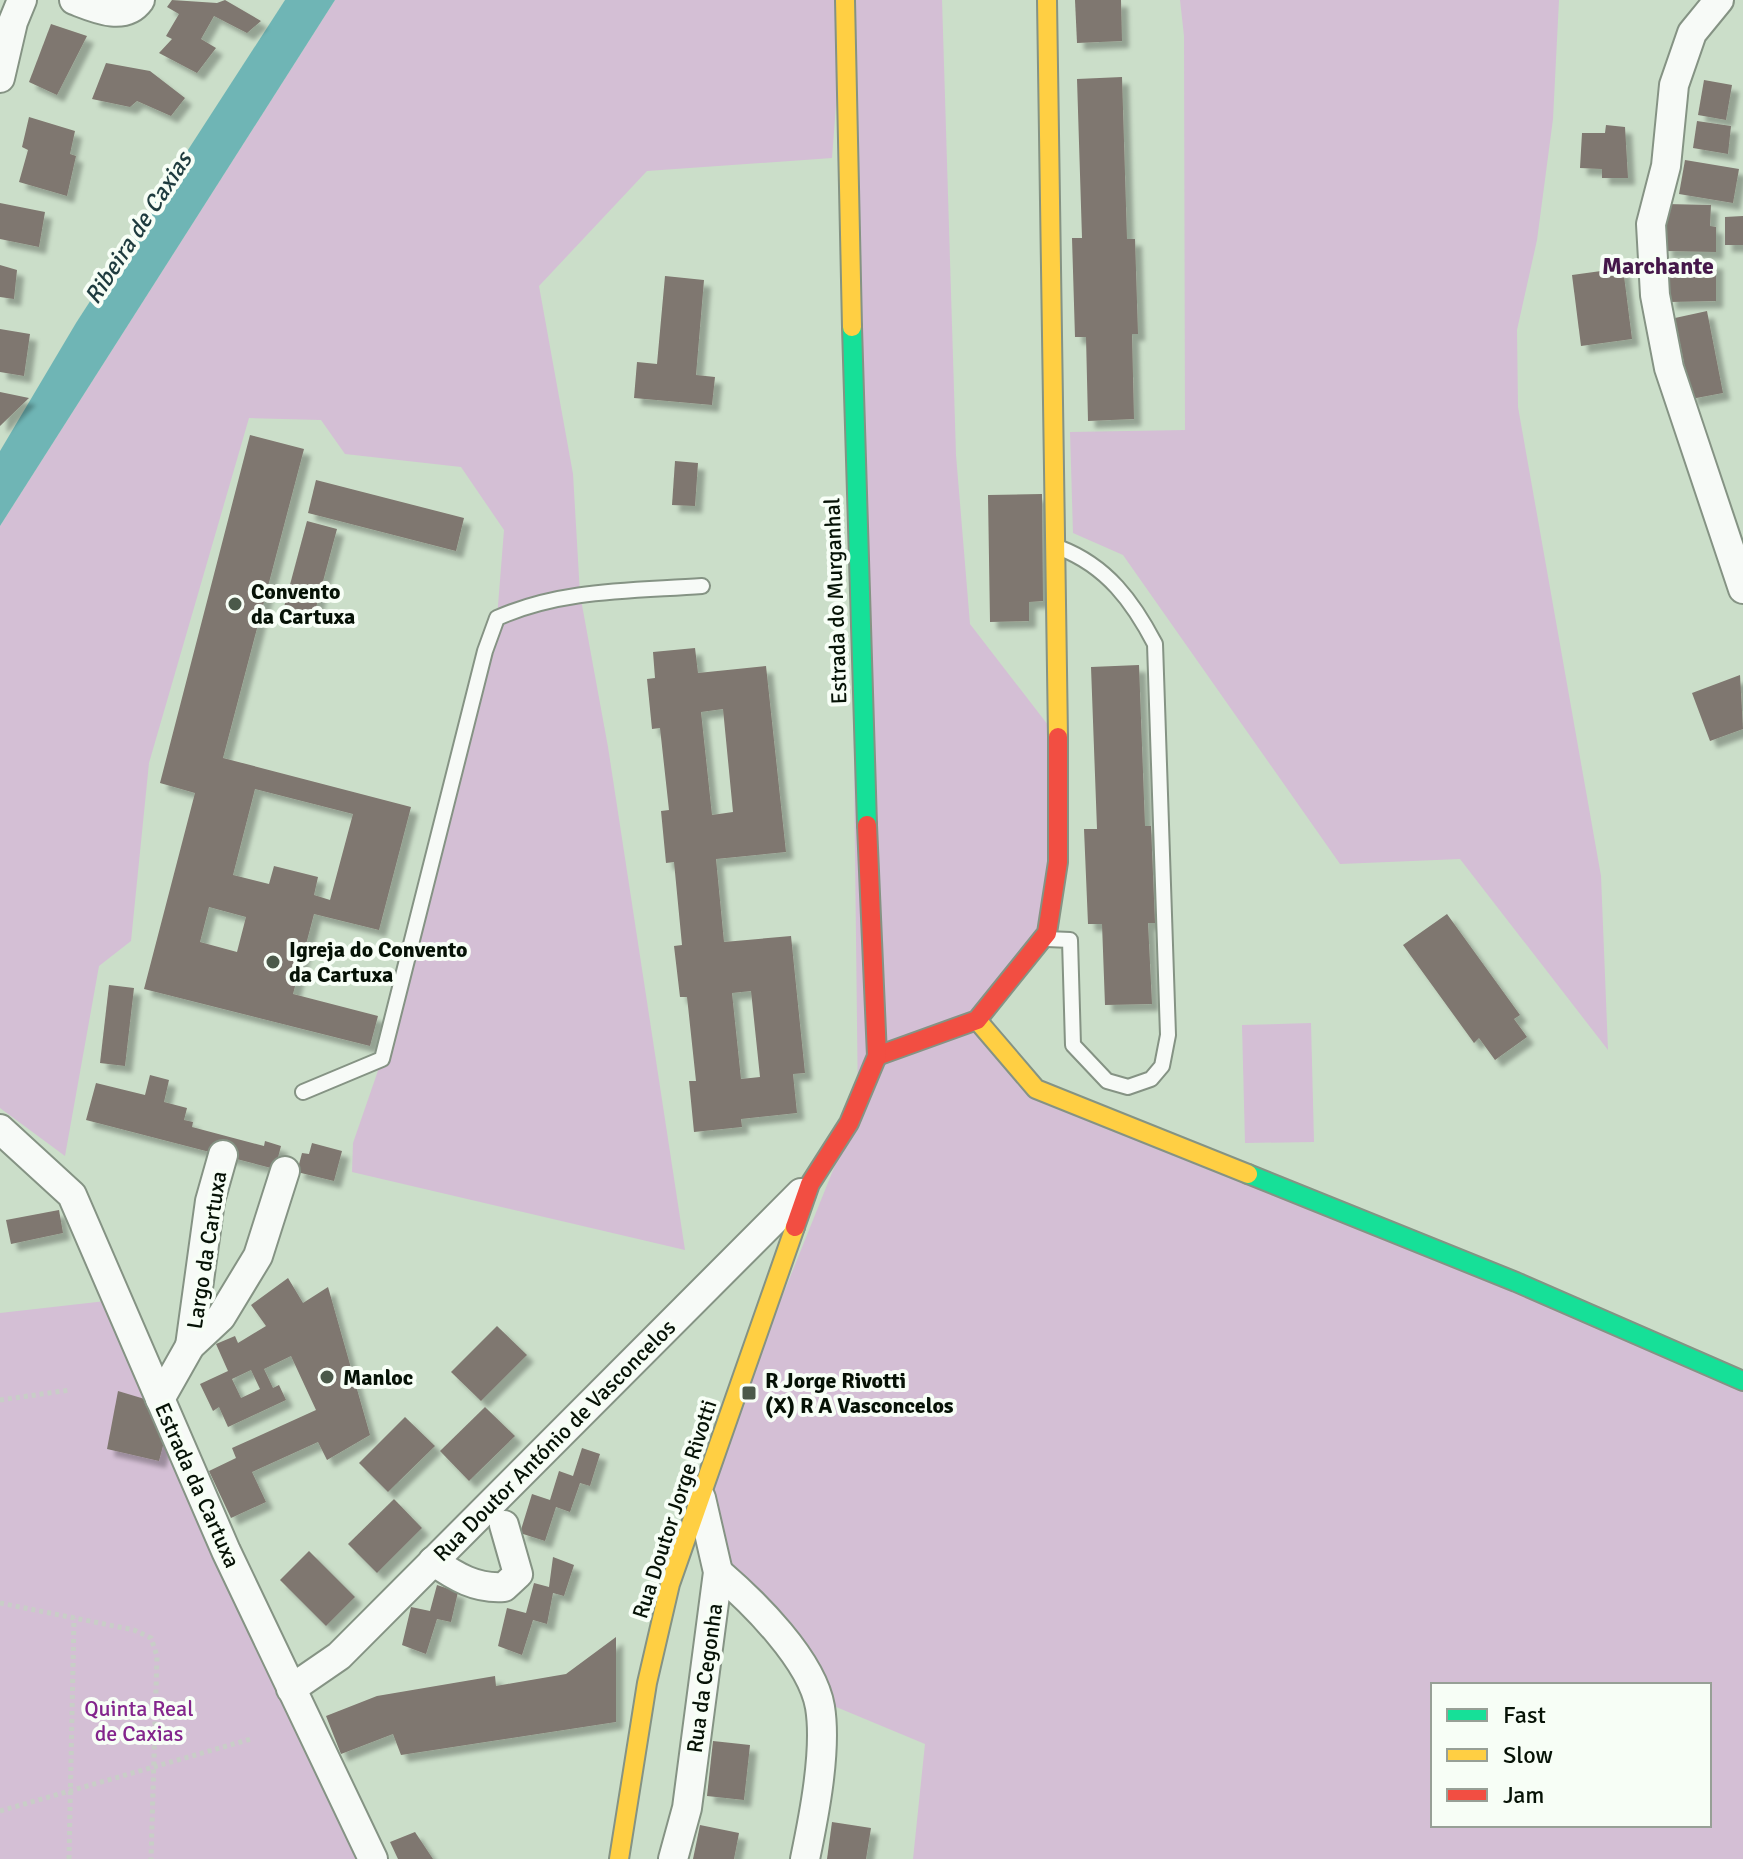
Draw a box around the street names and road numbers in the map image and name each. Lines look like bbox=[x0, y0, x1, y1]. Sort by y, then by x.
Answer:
street label: Estrada do Murganhal bbox=[818, 497, 853, 705]
street label: Largo da Cartuxa bbox=[181, 1169, 232, 1331]
street label: Rua Doutor António de Vasconcelos bbox=[428, 1314, 681, 1567]
street label: Rua Doutor Jorge Rivotti bbox=[626, 1396, 723, 1622]
street label: Estrada da Cartuxa bbox=[149, 1398, 246, 1572]
street label: Rua da Cegonha bbox=[681, 1602, 728, 1755]

